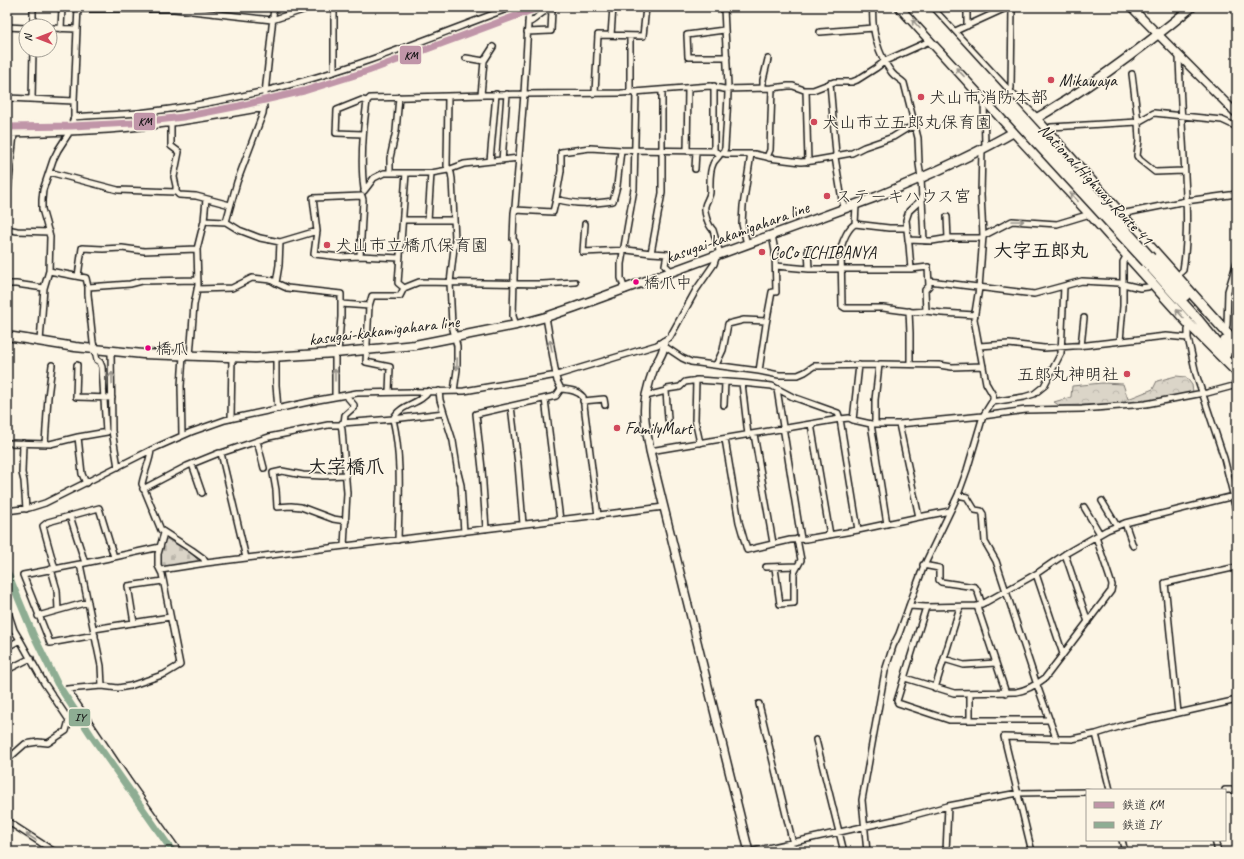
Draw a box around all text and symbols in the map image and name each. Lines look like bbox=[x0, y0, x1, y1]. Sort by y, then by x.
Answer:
north arrow bbox=[18, 18, 58, 58]
one-way arrow bbox=[911, 19, 920, 29]
text: N bbox=[21, 32, 35, 41]
line badge: KM bbox=[399, 45, 422, 65]
text: KM bbox=[404, 48, 419, 62]
one-way arrow bbox=[955, 67, 964, 77]
place label: Mikawaya bbox=[1059, 70, 1118, 91]
marker: Mikawaya bbox=[1046, 75, 1056, 85]
place label: 犬山市消防本部 bbox=[929, 87, 1048, 108]
marker: 犬山市消防本部 bbox=[916, 92, 926, 102]
line badge: KM bbox=[133, 112, 156, 131]
place label: 犬山市立五郎丸保育園 bbox=[822, 112, 992, 133]
text: KM bbox=[138, 114, 153, 128]
marker: 犬山市立五郎丸保育園 bbox=[809, 117, 819, 127]
street label: National Highway Route 41 bbox=[1034, 119, 1158, 250]
place label: ステーキハウス宮 bbox=[835, 186, 971, 207]
marker: ステーキハウス宮 bbox=[822, 191, 832, 201]
one-way arrow bbox=[1070, 192, 1079, 202]
street label: kasugai-kakamigahara line bbox=[663, 196, 813, 268]
one-way arrow bbox=[1011, 217, 1024, 225]
place label: 犬山市立橋爪保育園 bbox=[335, 235, 488, 256]
district label: 大字五郎丸 bbox=[993, 239, 1089, 263]
marker: 犬山市立橋爪保育園 bbox=[322, 240, 332, 250]
place label: CoCo ICHIBANYA bbox=[770, 242, 878, 263]
marker: CoCo ICHIBANYA bbox=[757, 247, 767, 257]
place label: 橋爪中 bbox=[644, 273, 692, 293]
marker: 橋爪中 bbox=[631, 277, 641, 287]
one-way arrow bbox=[1176, 309, 1185, 319]
street label: kasugai-kakamigahara line bbox=[308, 311, 462, 350]
place label: 橋爪 bbox=[156, 339, 188, 359]
one-way arrow bbox=[547, 340, 555, 353]
marker: 橋爪 bbox=[143, 343, 153, 353]
one-way arrow bbox=[453, 357, 460, 370]
place label: 五郎丸神明社 bbox=[1017, 364, 1119, 385]
one-way arrow bbox=[331, 369, 339, 382]
marker: 五郎丸神明社 bbox=[1122, 369, 1132, 379]
one-way arrow bbox=[108, 372, 116, 385]
place label: FamilyMart bbox=[625, 418, 694, 439]
marker: FamilyMart bbox=[612, 423, 622, 433]
district label: 大字橋爪 bbox=[308, 455, 384, 479]
line badge: IY bbox=[68, 708, 91, 727]
text: IY bbox=[75, 710, 88, 724]
legend bbox=[1086, 789, 1226, 841]
text: 鉄道 KM bbox=[1122, 797, 1165, 813]
text: 鉄道 IY bbox=[1122, 817, 1163, 833]
one-way arrow bbox=[25, 832, 37, 840]

